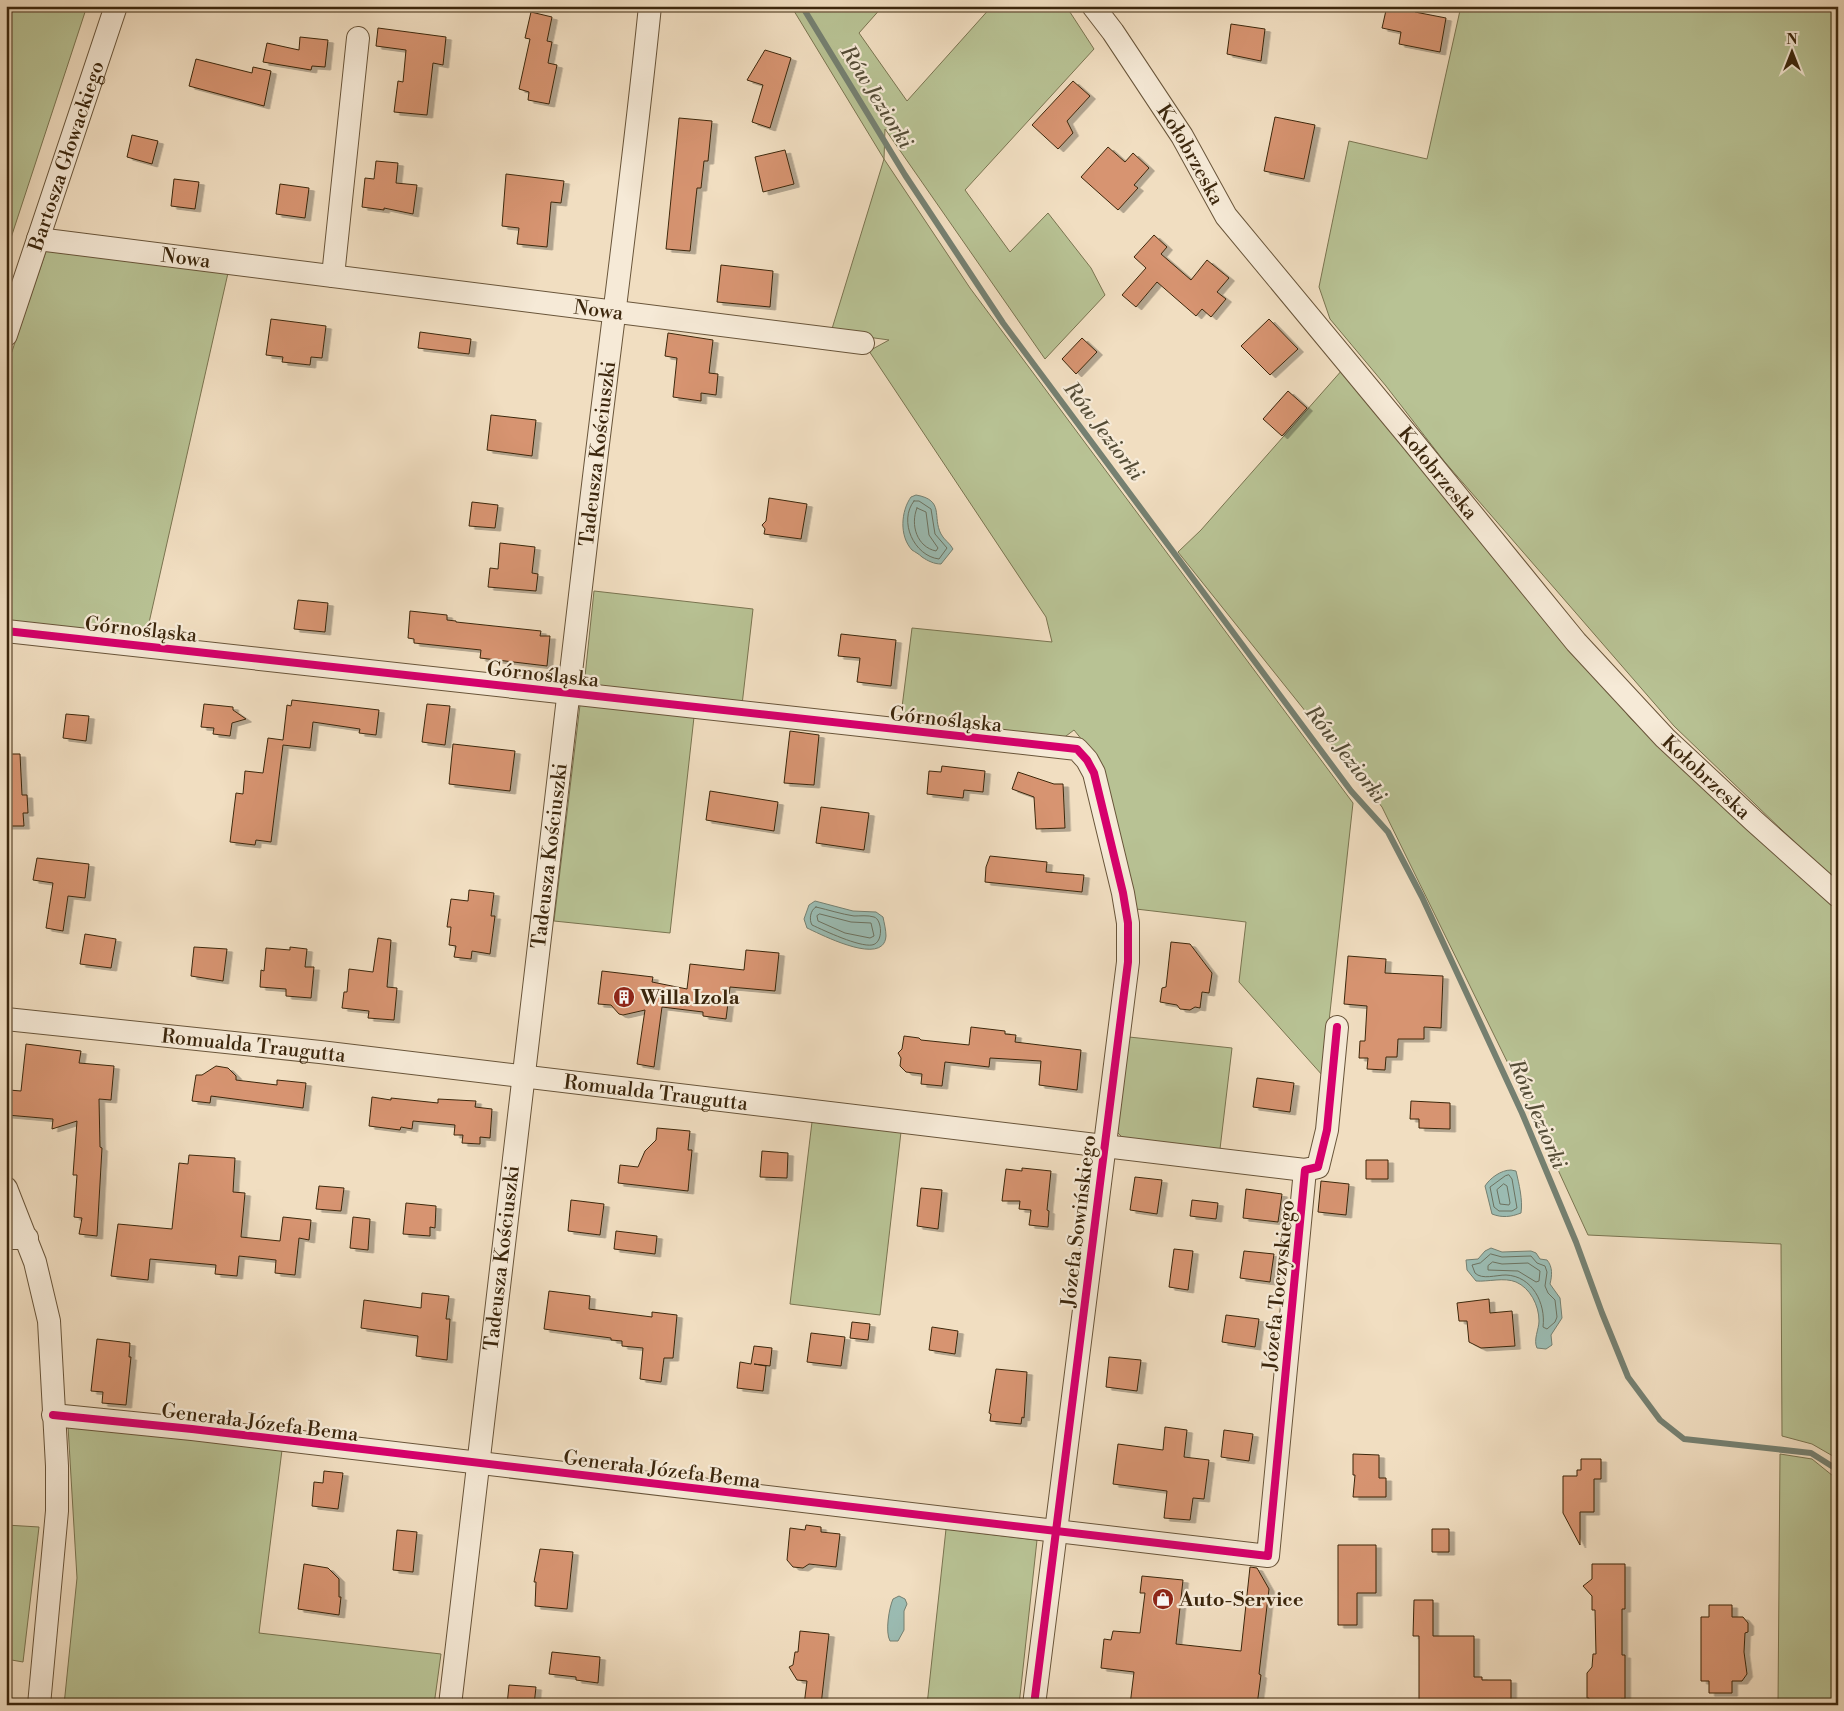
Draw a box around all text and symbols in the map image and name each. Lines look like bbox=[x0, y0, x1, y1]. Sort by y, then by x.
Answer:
north arrow bbox=[1766, 28, 1816, 78]
text: N bbox=[1786, 31, 1798, 49]
water label: Rów Jeziorki bbox=[834, 40, 918, 154]
street label: Bartosza Głowackiego bbox=[24, 58, 111, 255]
street label: Kołobrzeska bbox=[1150, 100, 1229, 211]
street label: Nowa bbox=[159, 244, 213, 275]
street label: Nowa bbox=[572, 296, 625, 327]
street label: Tadeusza Kościuszki bbox=[575, 359, 622, 548]
water label: Rów Jeziorki bbox=[1057, 376, 1149, 487]
street label: Kołobrzeska bbox=[1392, 422, 1483, 526]
street label: Górnośląska bbox=[83, 612, 199, 649]
street label: Górnośląska bbox=[485, 657, 601, 694]
water label: Rów Jeziorki bbox=[1298, 700, 1392, 809]
street label: Górnośląska bbox=[888, 702, 1004, 739]
street label: Kołobrzeska bbox=[1656, 730, 1756, 826]
street label: Tadeusza Kościuszki bbox=[527, 761, 574, 950]
building icon: Willa Izola bbox=[612, 985, 636, 1009]
place label: Willa Izola bbox=[639, 986, 740, 1011]
street label: Romualda Traugutta bbox=[160, 1024, 348, 1069]
water label: Rów Jeziorki bbox=[1502, 1055, 1572, 1174]
street label: Romualda Traugutta bbox=[562, 1070, 750, 1117]
street label: Józefa Sowińskiego bbox=[1056, 1134, 1102, 1310]
street label: Tadeusza Kościuszki bbox=[479, 1164, 526, 1352]
street label: Józefa Toczyskiego bbox=[1258, 1199, 1301, 1373]
street label: Generała Józefa Bema bbox=[160, 1399, 361, 1448]
street label: Generała Józefa Bema bbox=[562, 1446, 763, 1495]
shop icon: Auto-Service bbox=[1151, 1587, 1175, 1611]
place label: Auto-Service bbox=[1178, 1588, 1304, 1613]

